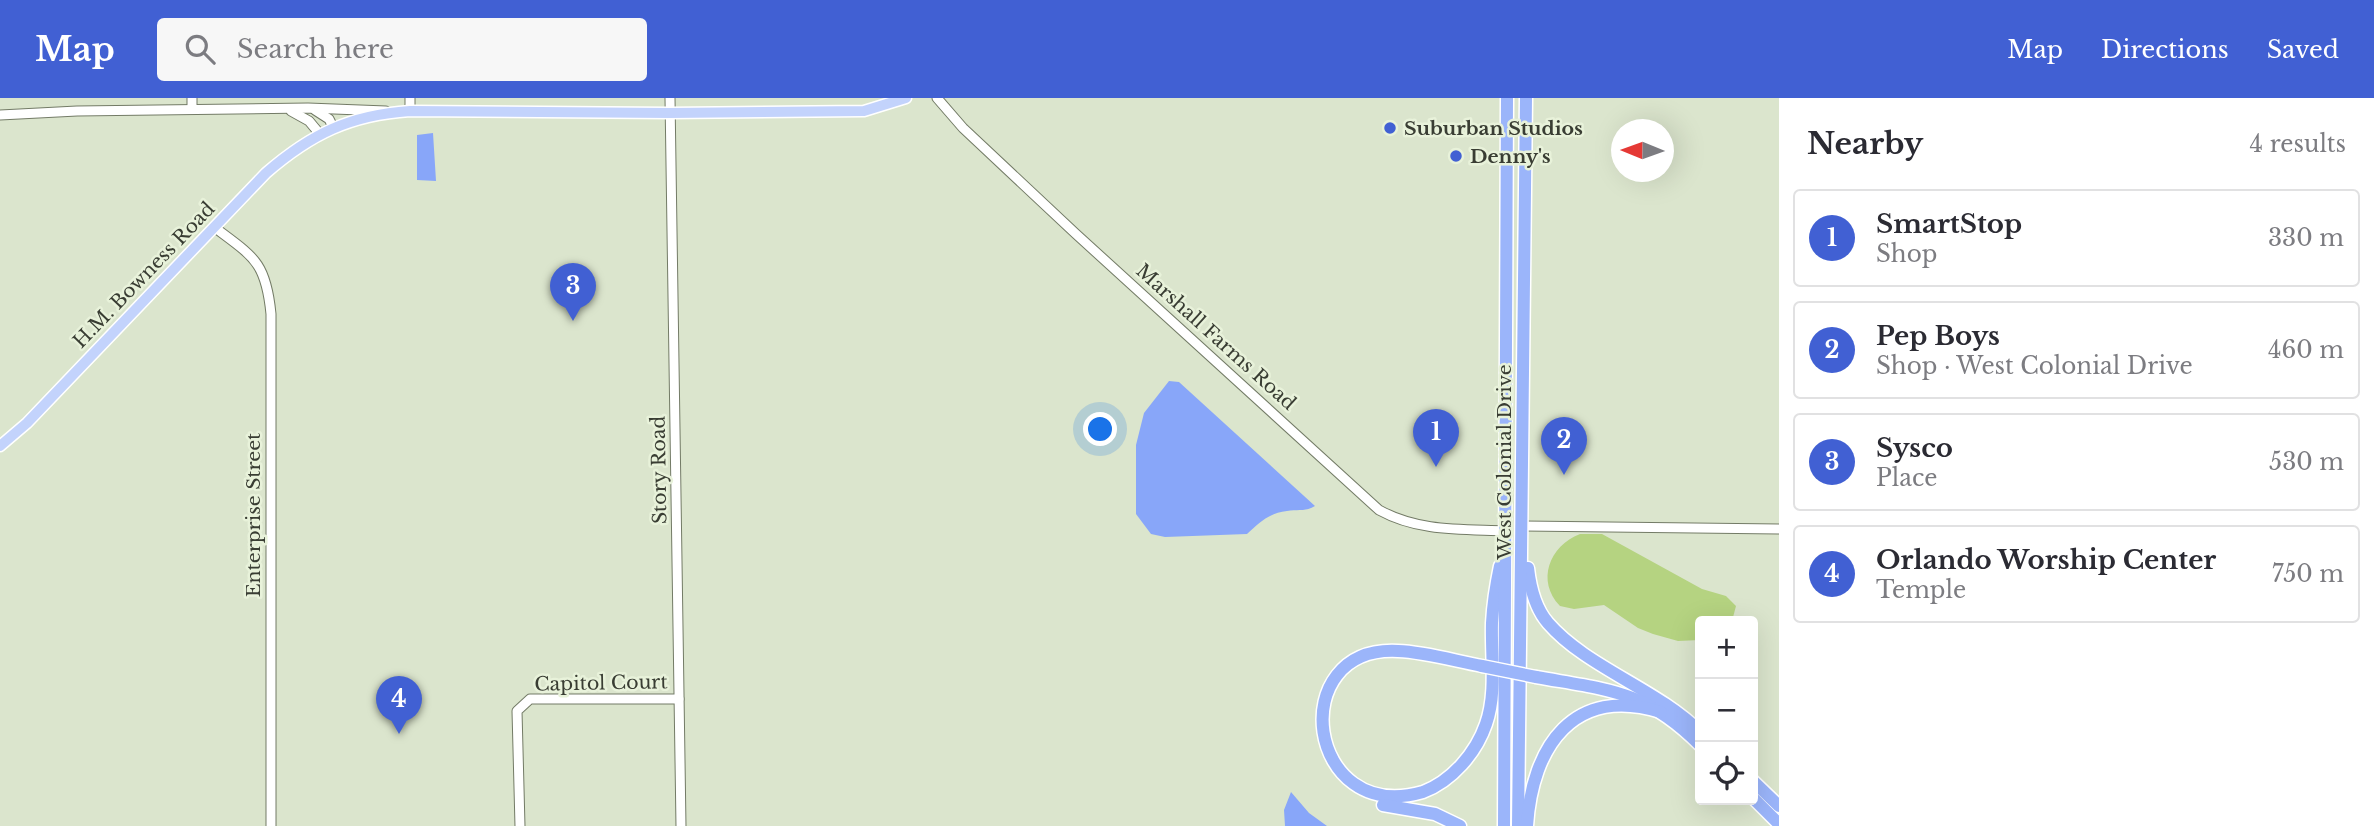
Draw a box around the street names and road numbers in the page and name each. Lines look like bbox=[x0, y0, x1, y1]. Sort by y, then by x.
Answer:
street label: H.M. Bowness Road bbox=[68, 197, 220, 353]
street label: Marshall Farms Road bbox=[1131, 259, 1301, 415]
street label: West Colonial Drive bbox=[1493, 364, 1516, 561]
street label: Story Road bbox=[647, 415, 671, 524]
street label: Enterprise Street bbox=[242, 432, 265, 597]
street label: Capitol Court bbox=[534, 670, 669, 696]

